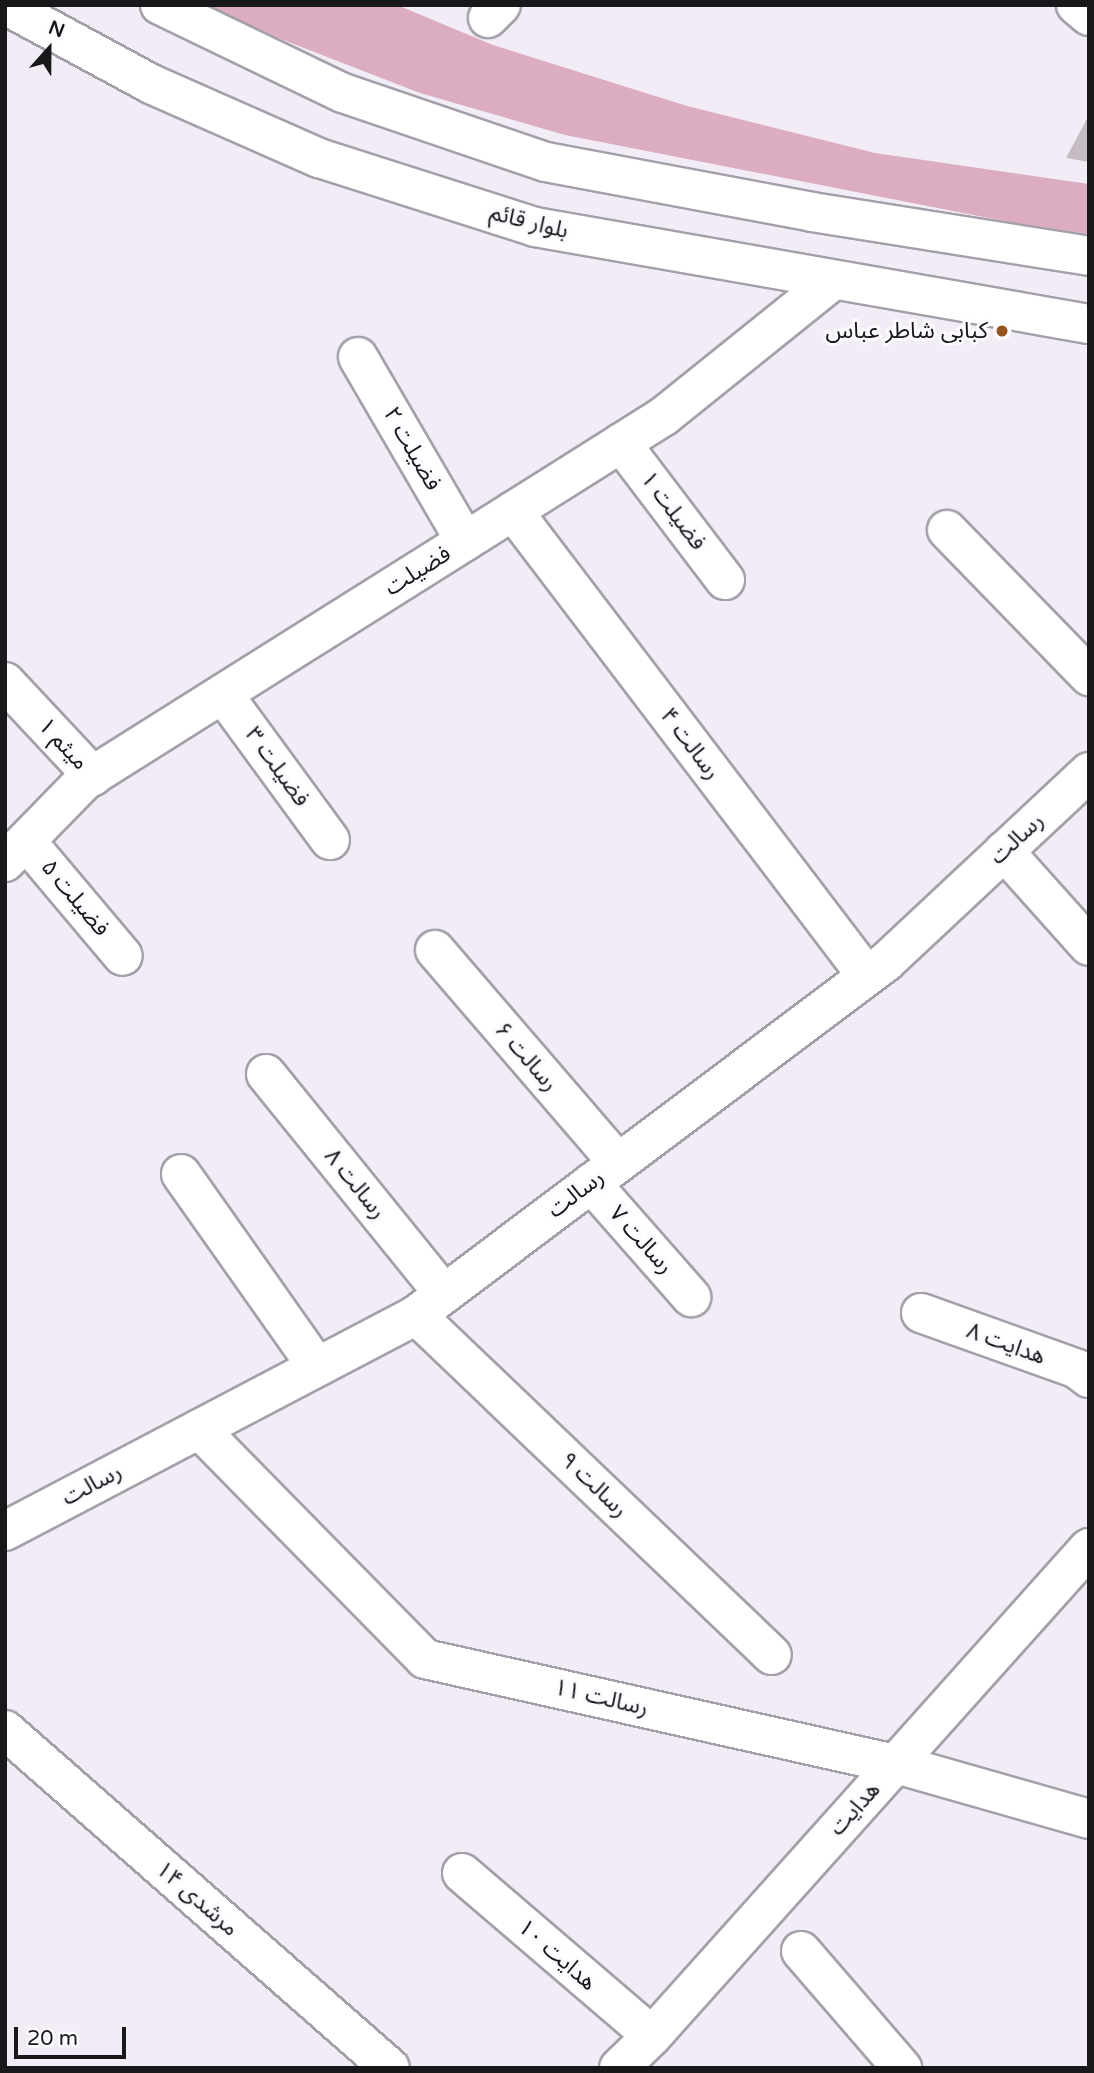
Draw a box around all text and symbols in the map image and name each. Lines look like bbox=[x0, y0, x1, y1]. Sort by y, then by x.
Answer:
north arrow bbox=[14, 14, 84, 84]
text: N bbox=[45, 16, 68, 42]
street label: بلوار قائم bbox=[487, 199, 571, 245]
place label: کبابی شاطر عباس bbox=[826, 317, 988, 345]
marker: کبابی شاطر عباس bbox=[994, 323, 1010, 339]
street label: فضیلت ۲ bbox=[377, 402, 447, 496]
street label: فضیلت ۱ bbox=[634, 466, 712, 556]
street label: فضیلت bbox=[380, 540, 456, 602]
street label: رسالت ۴ bbox=[654, 703, 726, 785]
street label: میثم ۱ bbox=[32, 712, 94, 776]
street label: فضیلت ۳ bbox=[239, 722, 315, 812]
street label: رسالت bbox=[984, 807, 1050, 871]
street label: فضیلت ۵ bbox=[35, 854, 115, 942]
street label: رسالت ۶ bbox=[488, 1017, 564, 1097]
street label: رسالت ۸ bbox=[318, 1143, 392, 1225]
street label: رسالت bbox=[542, 1164, 610, 1224]
street label: رسالت ۷ bbox=[603, 1200, 679, 1280]
street label: هدایت ۸ bbox=[963, 1317, 1049, 1371]
street label: رسالت ۹ bbox=[555, 1446, 633, 1524]
street label: رسالت bbox=[57, 1458, 127, 1512]
street label: رسالت ۱۱ bbox=[551, 1674, 651, 1722]
street label: هدایت bbox=[824, 1776, 886, 1842]
street label: مرشدی ۱۴ bbox=[150, 1856, 244, 1942]
street label: هدایت ۱۰ bbox=[512, 1913, 602, 1997]
scale bar bbox=[18, 2014, 130, 2058]
text: 20 m bbox=[27, 2026, 78, 2051]

